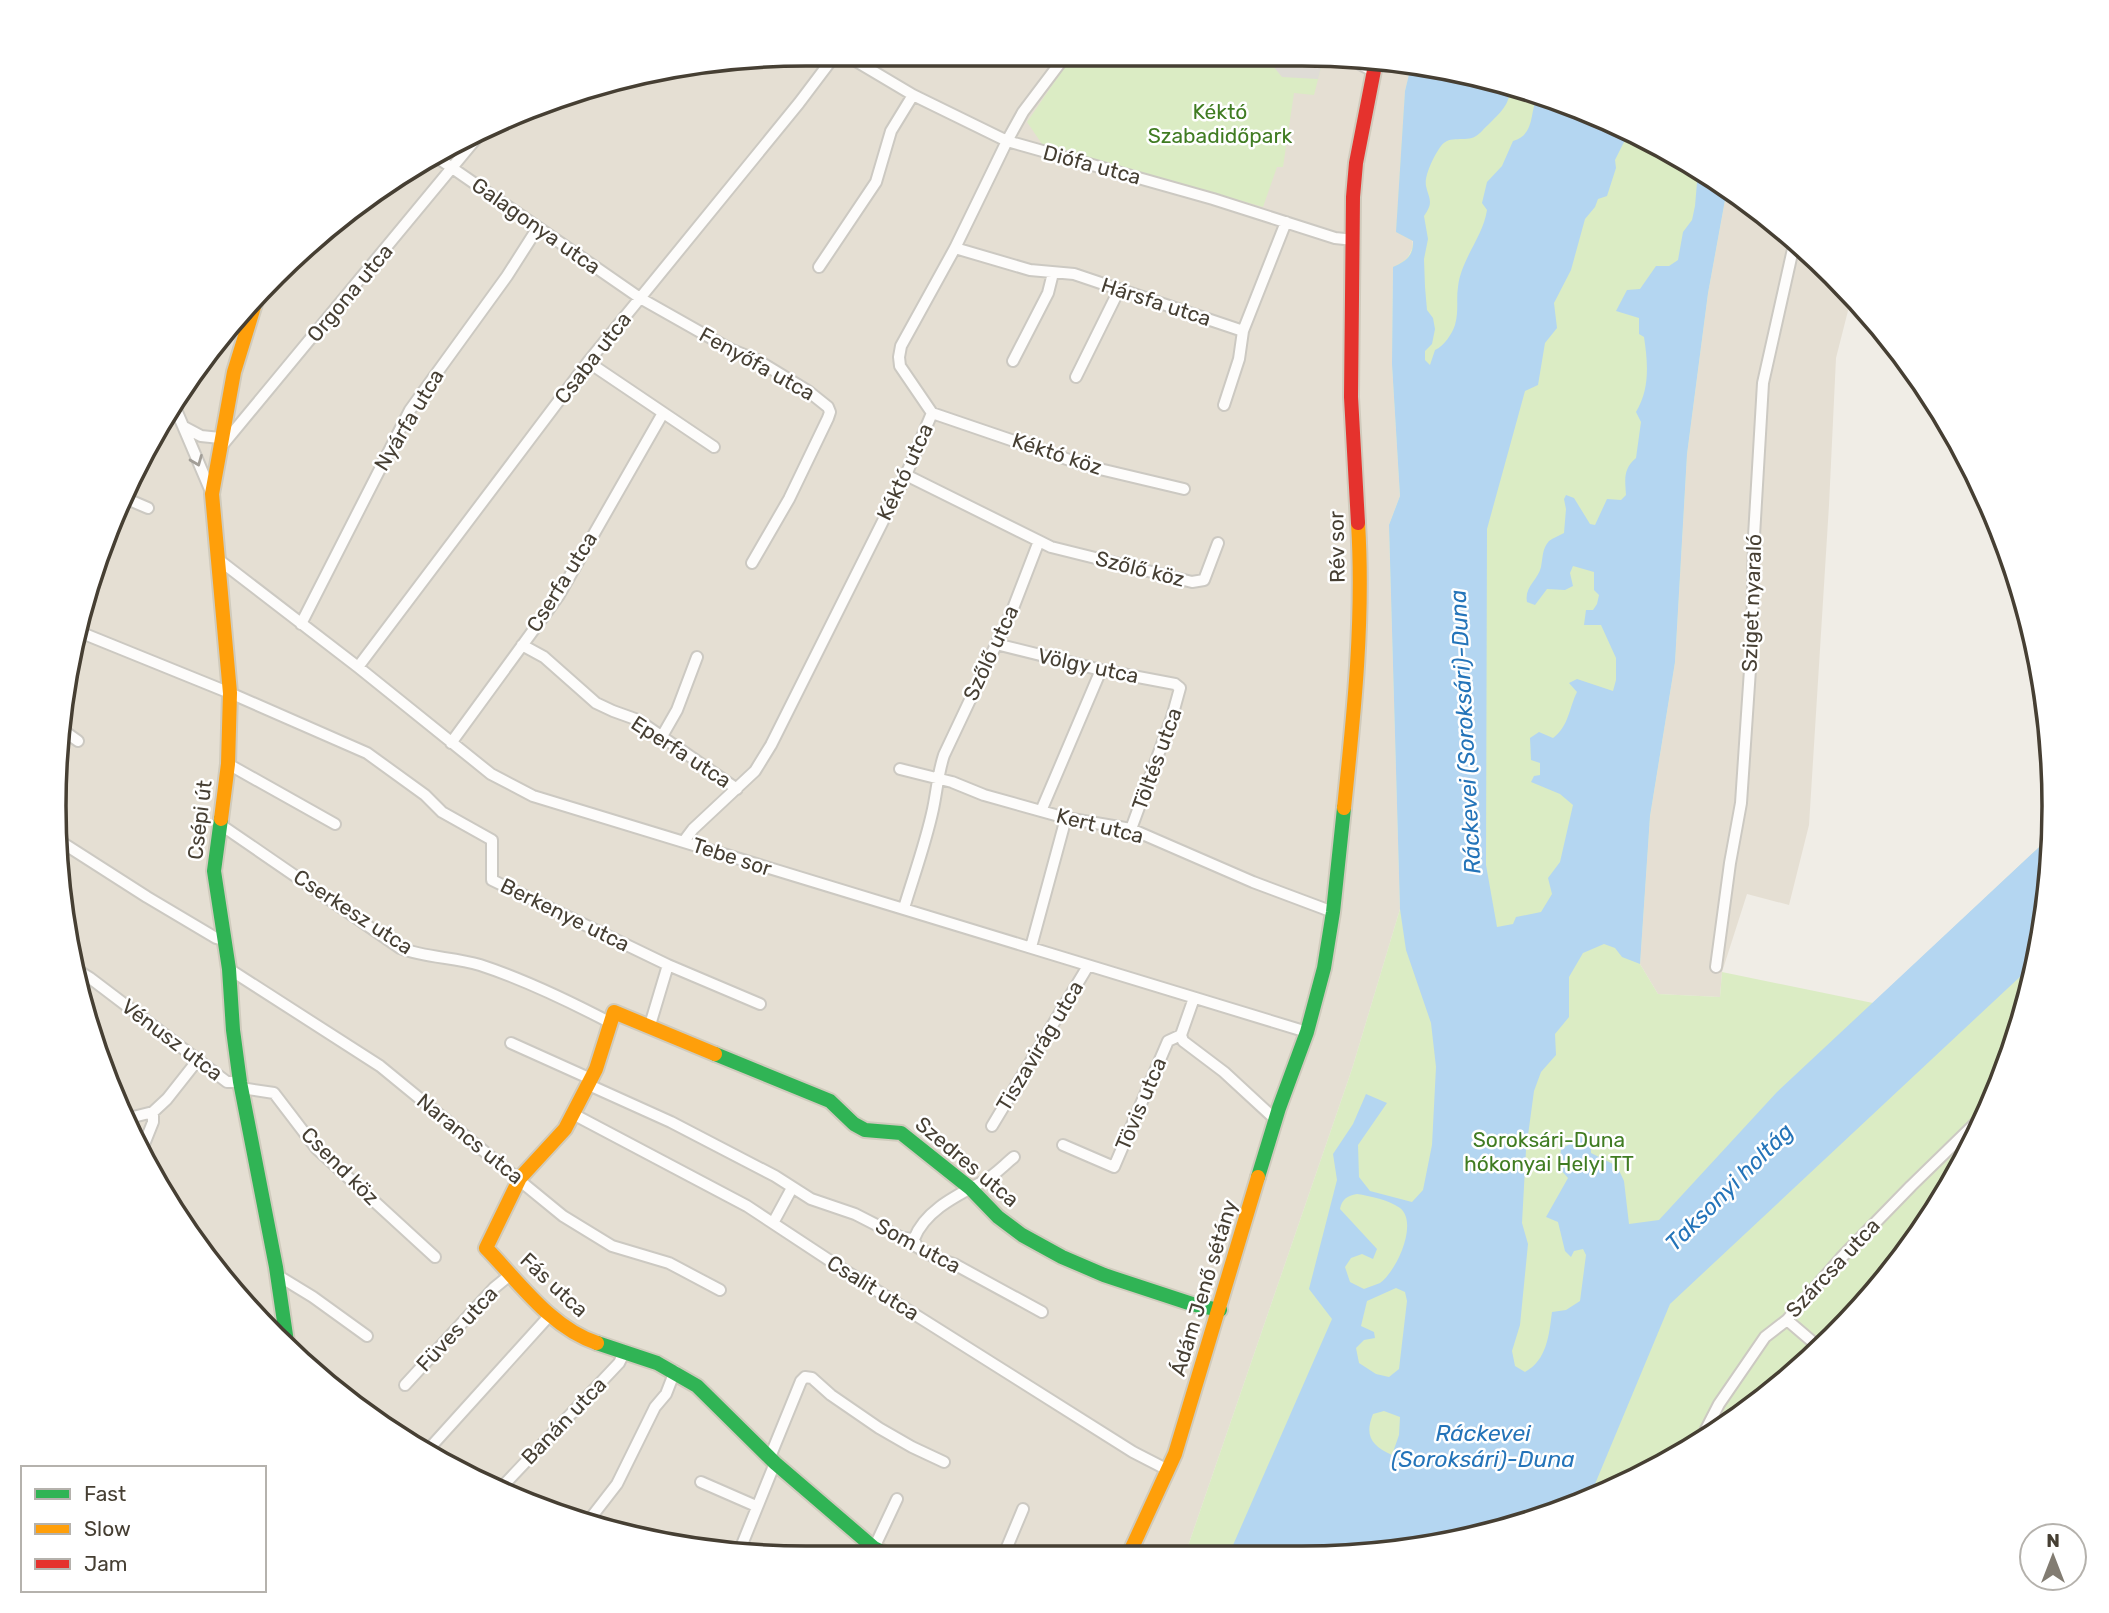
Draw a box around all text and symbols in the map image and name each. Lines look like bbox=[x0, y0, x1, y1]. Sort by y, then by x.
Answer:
park label: Kéktó Szabadidőpark bbox=[1148, 99, 1292, 148]
street label: Diófa utca bbox=[1041, 139, 1144, 190]
street label: Galagonya utca bbox=[467, 172, 606, 279]
street label: Orgona utca bbox=[301, 239, 398, 347]
street label: Hársfa utca bbox=[1098, 272, 1214, 331]
street label: Csaba utca bbox=[549, 307, 636, 409]
street label: Fenyőfa utca bbox=[695, 322, 819, 406]
street label: Nyárfa utca bbox=[368, 364, 449, 475]
street label: Kéktó utca bbox=[871, 419, 938, 524]
street label: Kéktó köz bbox=[1009, 427, 1105, 480]
one-way arrow bbox=[189, 454, 203, 466]
street label: Rév sor bbox=[1323, 511, 1350, 583]
street label: Cserfa utca bbox=[521, 527, 602, 636]
street label: Sziget nyaraló bbox=[1737, 534, 1766, 672]
street label: Szőlő köz bbox=[1093, 545, 1187, 592]
water label: Ráckevei (Soroksári)-Duna bbox=[1444, 589, 1486, 875]
street label: Szőlő utca bbox=[958, 601, 1023, 704]
street label: Völgy utca bbox=[1035, 643, 1141, 688]
street label: Töltés utca bbox=[1126, 704, 1187, 813]
street label: Eperfa utca bbox=[627, 710, 736, 793]
street label: Csépi út bbox=[182, 779, 217, 861]
street label: Kert utca bbox=[1054, 803, 1146, 848]
street label: Tebe sor bbox=[689, 832, 775, 881]
street label: Cserkesz utca bbox=[289, 864, 418, 959]
street label: Berkenye utca bbox=[497, 873, 634, 957]
street label: Tiszavirág utca bbox=[991, 976, 1088, 1116]
street label: Vénusz utca bbox=[117, 993, 228, 1086]
street label: Tövis utca bbox=[1110, 1054, 1171, 1154]
street label: Narancs utca bbox=[412, 1088, 529, 1189]
street label: Szedres utca bbox=[911, 1111, 1024, 1212]
water label: Taksonyi holtág bbox=[1659, 1117, 1799, 1257]
street label: Csend köz bbox=[296, 1122, 384, 1210]
park label: Soroksári-Duna hókonyai Helyi TT bbox=[1464, 1127, 1634, 1176]
street label: Ádám Jenő sétány bbox=[1165, 1196, 1242, 1379]
street label: Som utca bbox=[871, 1213, 965, 1278]
street label: Szárcsa utca bbox=[1780, 1213, 1885, 1322]
street label: Fás utca bbox=[515, 1247, 593, 1322]
street label: Csalit utca bbox=[823, 1249, 924, 1326]
street label: Füves utca bbox=[411, 1281, 502, 1377]
street label: Banán utca bbox=[516, 1372, 611, 1470]
water label: Ráckevei (Soroksári)-Duna bbox=[1391, 1419, 1575, 1473]
legend bbox=[21, 1466, 266, 1592]
text: Fast bbox=[84, 1481, 126, 1506]
text: Slow bbox=[84, 1516, 131, 1541]
north arrow bbox=[2018, 1522, 2088, 1592]
text: N bbox=[2046, 1529, 2060, 1552]
text: Jam bbox=[84, 1551, 128, 1576]

